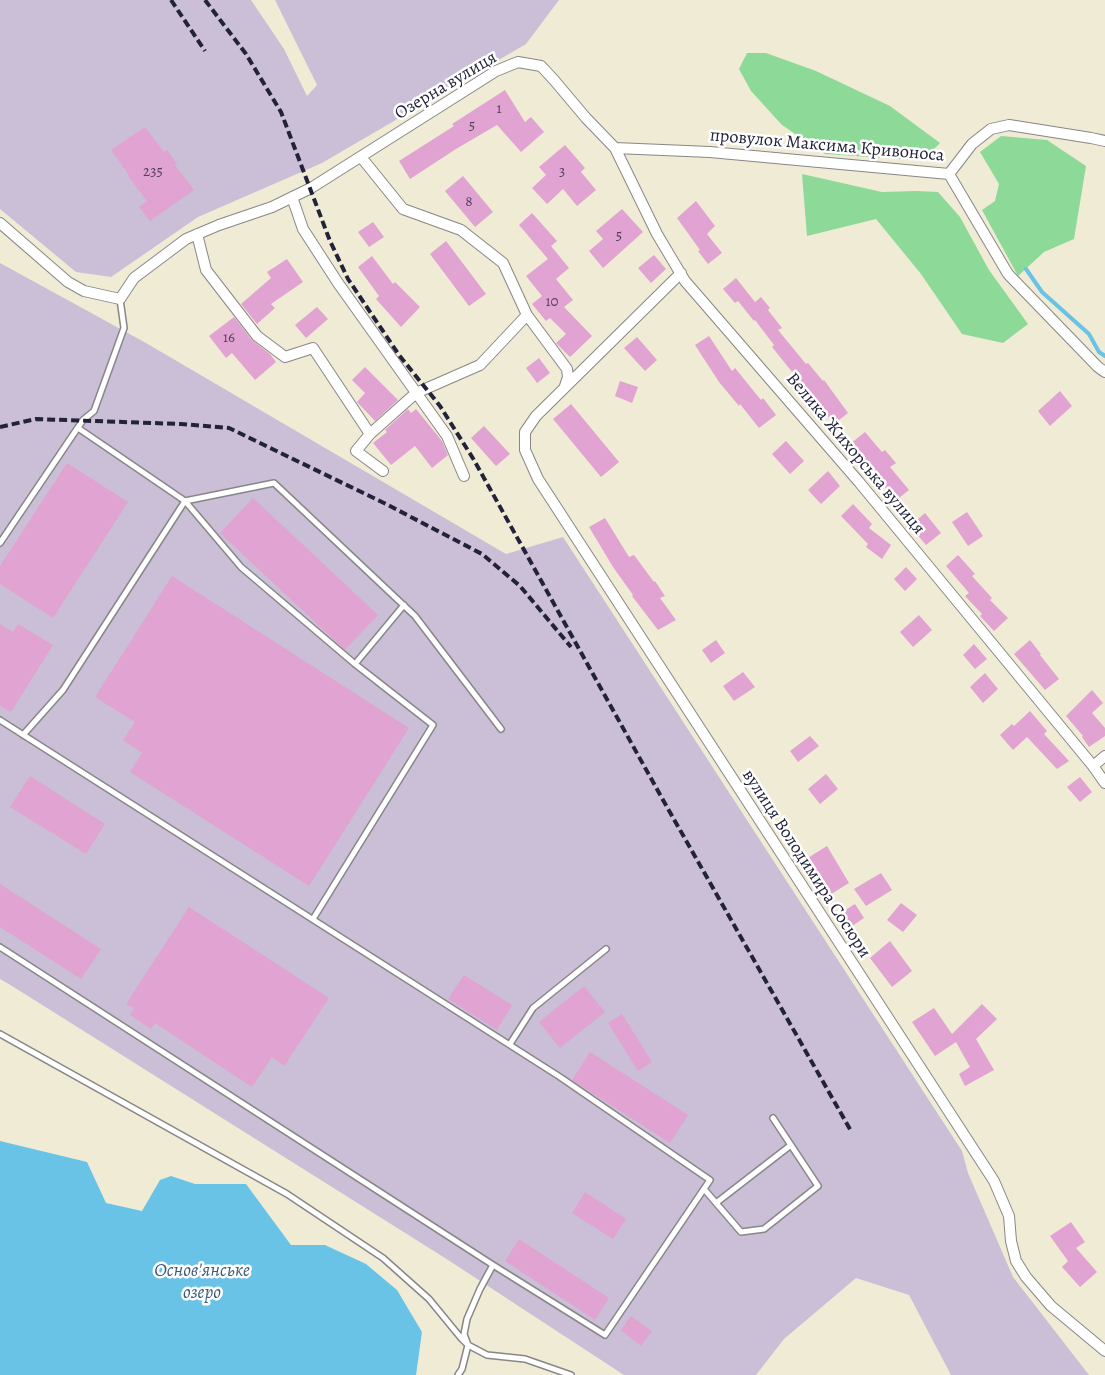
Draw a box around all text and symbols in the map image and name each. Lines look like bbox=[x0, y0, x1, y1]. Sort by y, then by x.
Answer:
street label: Озерна вулиця bbox=[391, 47, 501, 125]
house number: 1 bbox=[496, 100, 502, 118]
house number: 5 bbox=[469, 117, 475, 135]
street label: провулок Максима Кривоноса bbox=[709, 125, 945, 167]
house number: 235 bbox=[143, 163, 163, 181]
house number: 3 bbox=[559, 163, 565, 181]
house number: 8 bbox=[465, 193, 473, 211]
house number: 5 bbox=[616, 227, 622, 245]
house number: 10 bbox=[545, 293, 559, 311]
house number: 16 bbox=[223, 329, 235, 347]
street label: Велика Жихорська вулиця bbox=[781, 369, 929, 539]
street label: вулиця Володимира Сосюри bbox=[737, 766, 875, 962]
water label: Основ'янське озеро bbox=[154, 1260, 250, 1304]

